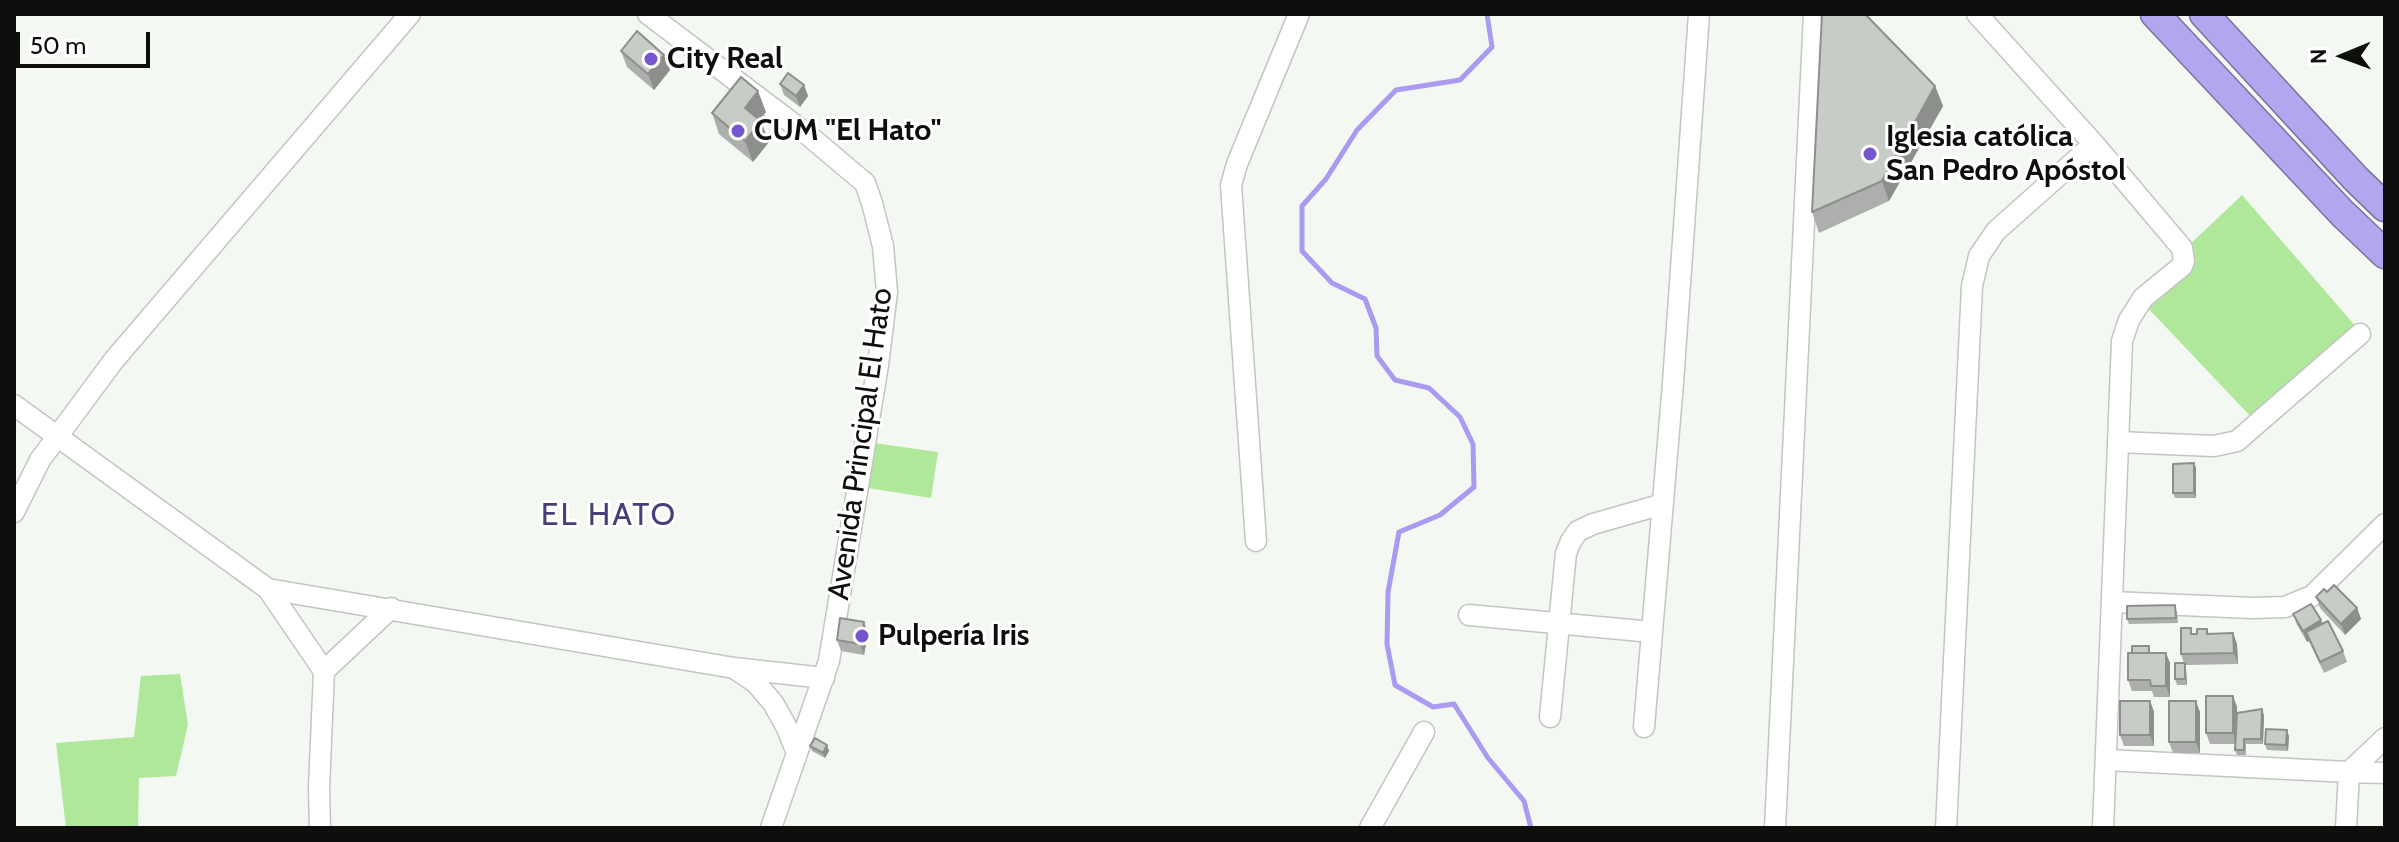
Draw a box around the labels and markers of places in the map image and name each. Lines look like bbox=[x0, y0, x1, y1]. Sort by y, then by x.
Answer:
place label: City Real bbox=[667, 41, 783, 77]
marker: City Real bbox=[642, 50, 660, 68]
place label: CUM "El Hato" bbox=[754, 113, 941, 149]
place label: Iglesia católica San Pedro Apóstol bbox=[1886, 119, 2126, 190]
marker: CUM "El Hato" bbox=[729, 122, 747, 140]
marker: Iglesia católica San Pedro Apóstol bbox=[1861, 145, 1879, 163]
place label: Pulpería Iris bbox=[878, 618, 1030, 654]
marker: Pulpería Iris bbox=[853, 627, 871, 645]

